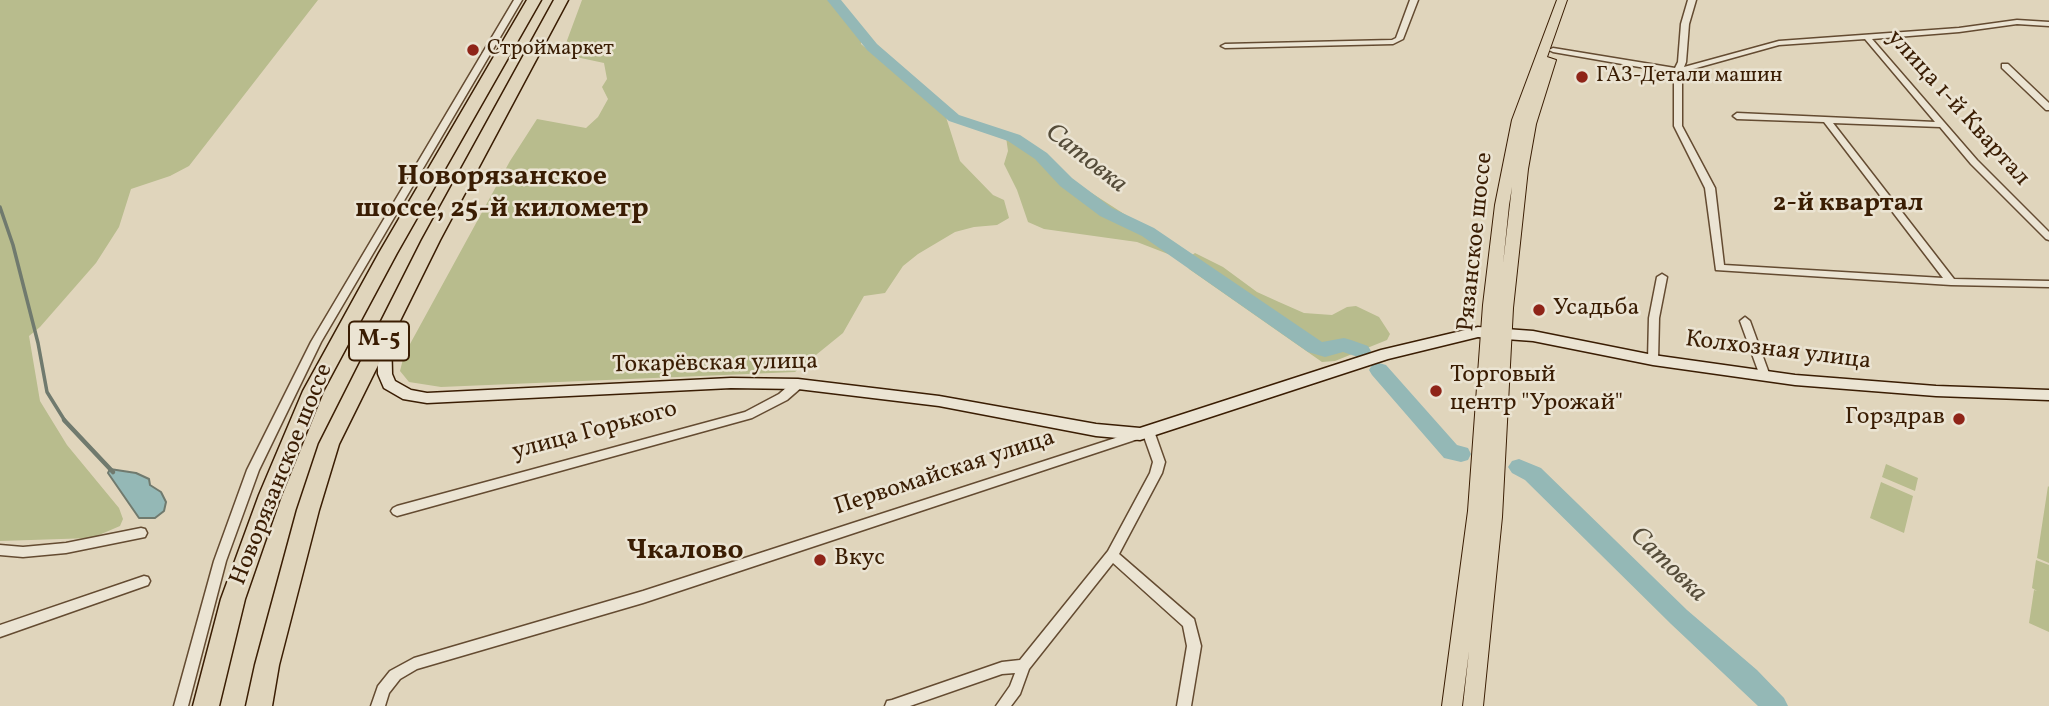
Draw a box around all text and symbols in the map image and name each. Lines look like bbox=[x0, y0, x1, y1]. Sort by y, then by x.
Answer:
street label: улица 1-й Квартал bbox=[1879, 25, 2035, 193]
place label: Строймаркет bbox=[487, 37, 614, 63]
marker: Строймаркет bbox=[465, 42, 481, 58]
place label: ГАЗ-Детали машин bbox=[1596, 64, 1783, 90]
marker: ГАЗ-Детали машин bbox=[1574, 69, 1590, 85]
water label: Сатовка bbox=[1038, 118, 1132, 202]
street label: Рязанское шоссе bbox=[1453, 151, 1501, 333]
district label: Новорязанское шоссе, 25-й километр bbox=[355, 162, 649, 228]
district label: 2-й квартал bbox=[1773, 189, 1923, 221]
place label: Усадьба bbox=[1553, 296, 1639, 324]
marker: Усадьба bbox=[1531, 302, 1547, 318]
road number: М-5 bbox=[349, 322, 409, 360]
street label: Колхозная улица bbox=[1683, 326, 1873, 378]
street label: Токарёвская улица bbox=[612, 349, 818, 381]
street label: Новорязанское шоссе bbox=[225, 360, 341, 590]
place label: Торговый центр "Урожай" bbox=[1450, 363, 1623, 419]
marker: Торговый центр "Урожай" bbox=[1428, 383, 1444, 399]
street label: улица Горького bbox=[509, 396, 681, 468]
place label: Горздрав bbox=[1845, 405, 1945, 433]
marker: Горздрав bbox=[1951, 411, 1967, 427]
street label: Первомайская улица bbox=[831, 425, 1059, 523]
water label: Сатовка bbox=[1622, 522, 1712, 610]
district label: Чкалово bbox=[626, 536, 744, 570]
place label: Вкус bbox=[834, 546, 885, 574]
marker: Вкус bbox=[812, 552, 828, 568]

